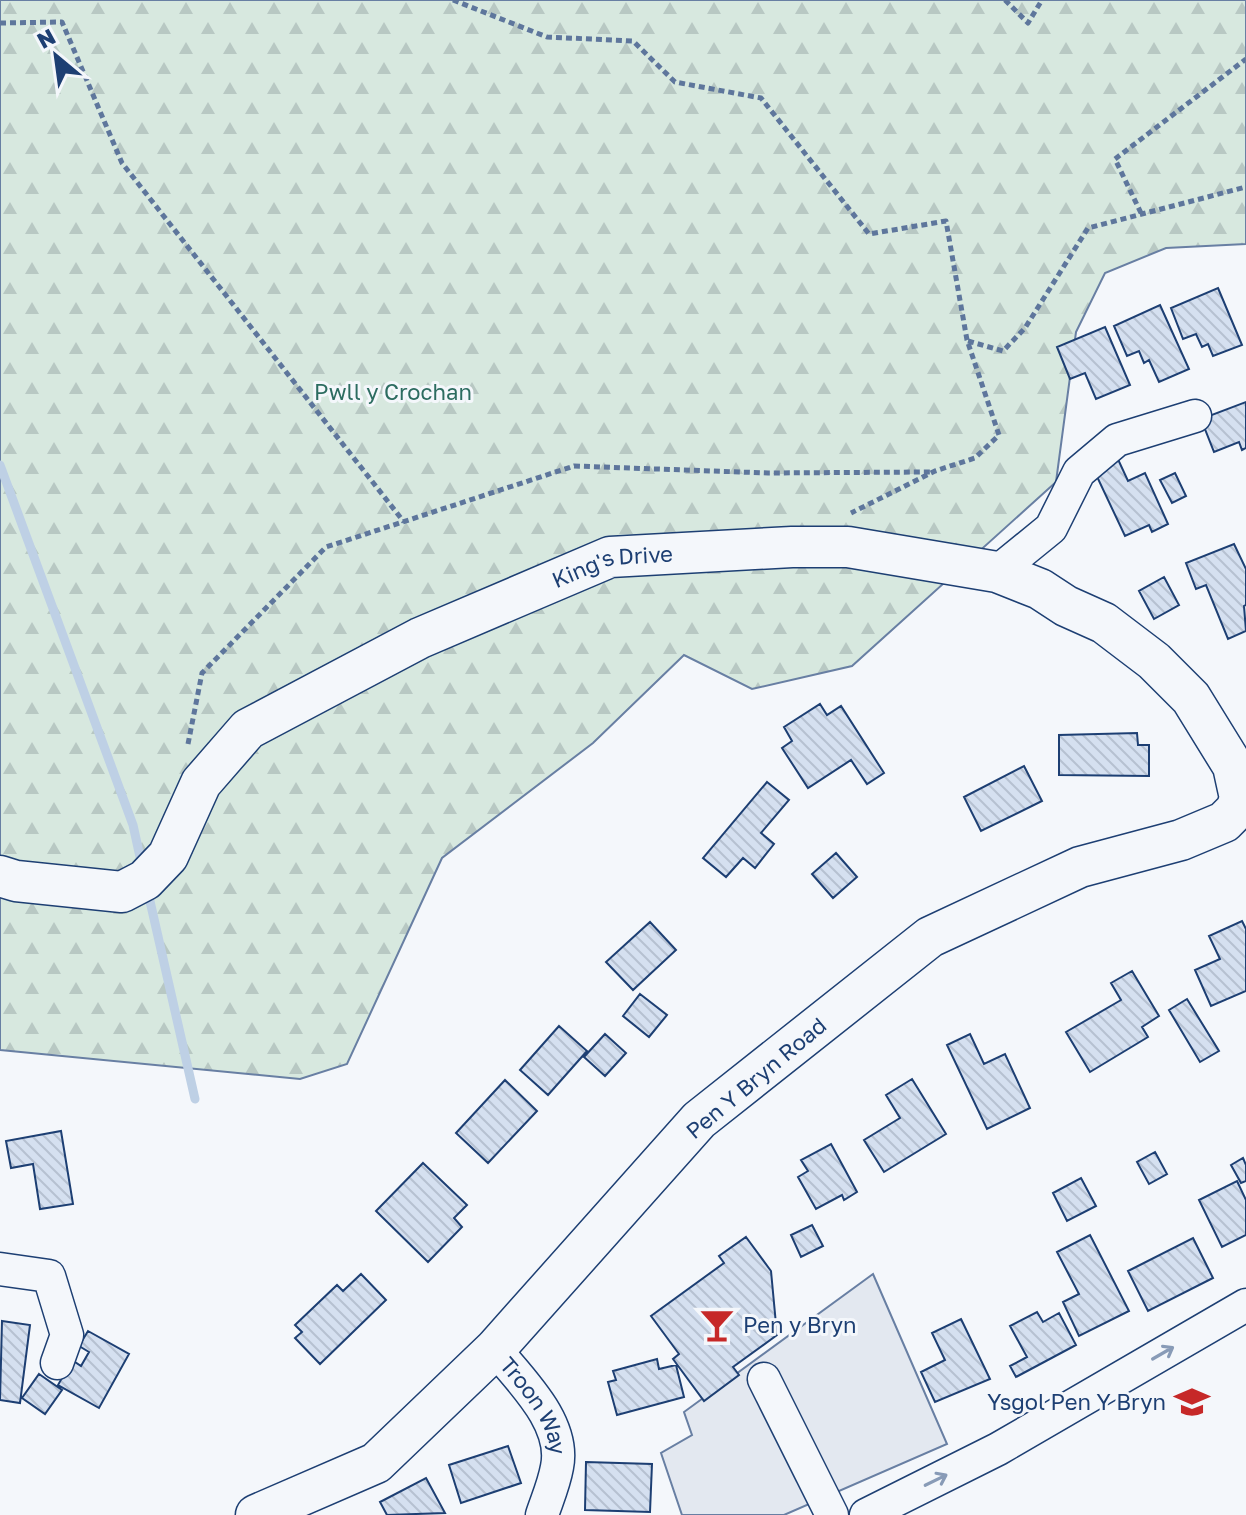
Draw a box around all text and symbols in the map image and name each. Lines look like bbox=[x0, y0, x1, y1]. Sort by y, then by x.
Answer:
north arrow bbox=[16, 16, 96, 96]
text: N bbox=[32, 22, 60, 54]
park label: Pwll y Crochan bbox=[314, 378, 472, 405]
street label: King's Drive bbox=[548, 540, 674, 593]
street label: Pen Y Bryn Road bbox=[680, 1011, 831, 1144]
bar icon: Pen y Bryn bbox=[698, 1306, 736, 1344]
place label: Pen y Bryn bbox=[743, 1311, 857, 1338]
one-way arrow bbox=[1151, 1345, 1174, 1361]
street label: Troon Way bbox=[495, 1351, 572, 1456]
school or university icon: Ysgol Pen Y Bryn bbox=[1173, 1383, 1211, 1421]
place label: Ysgol Pen Y Bryn bbox=[987, 1388, 1166, 1415]
one-way arrow bbox=[924, 1472, 948, 1488]

